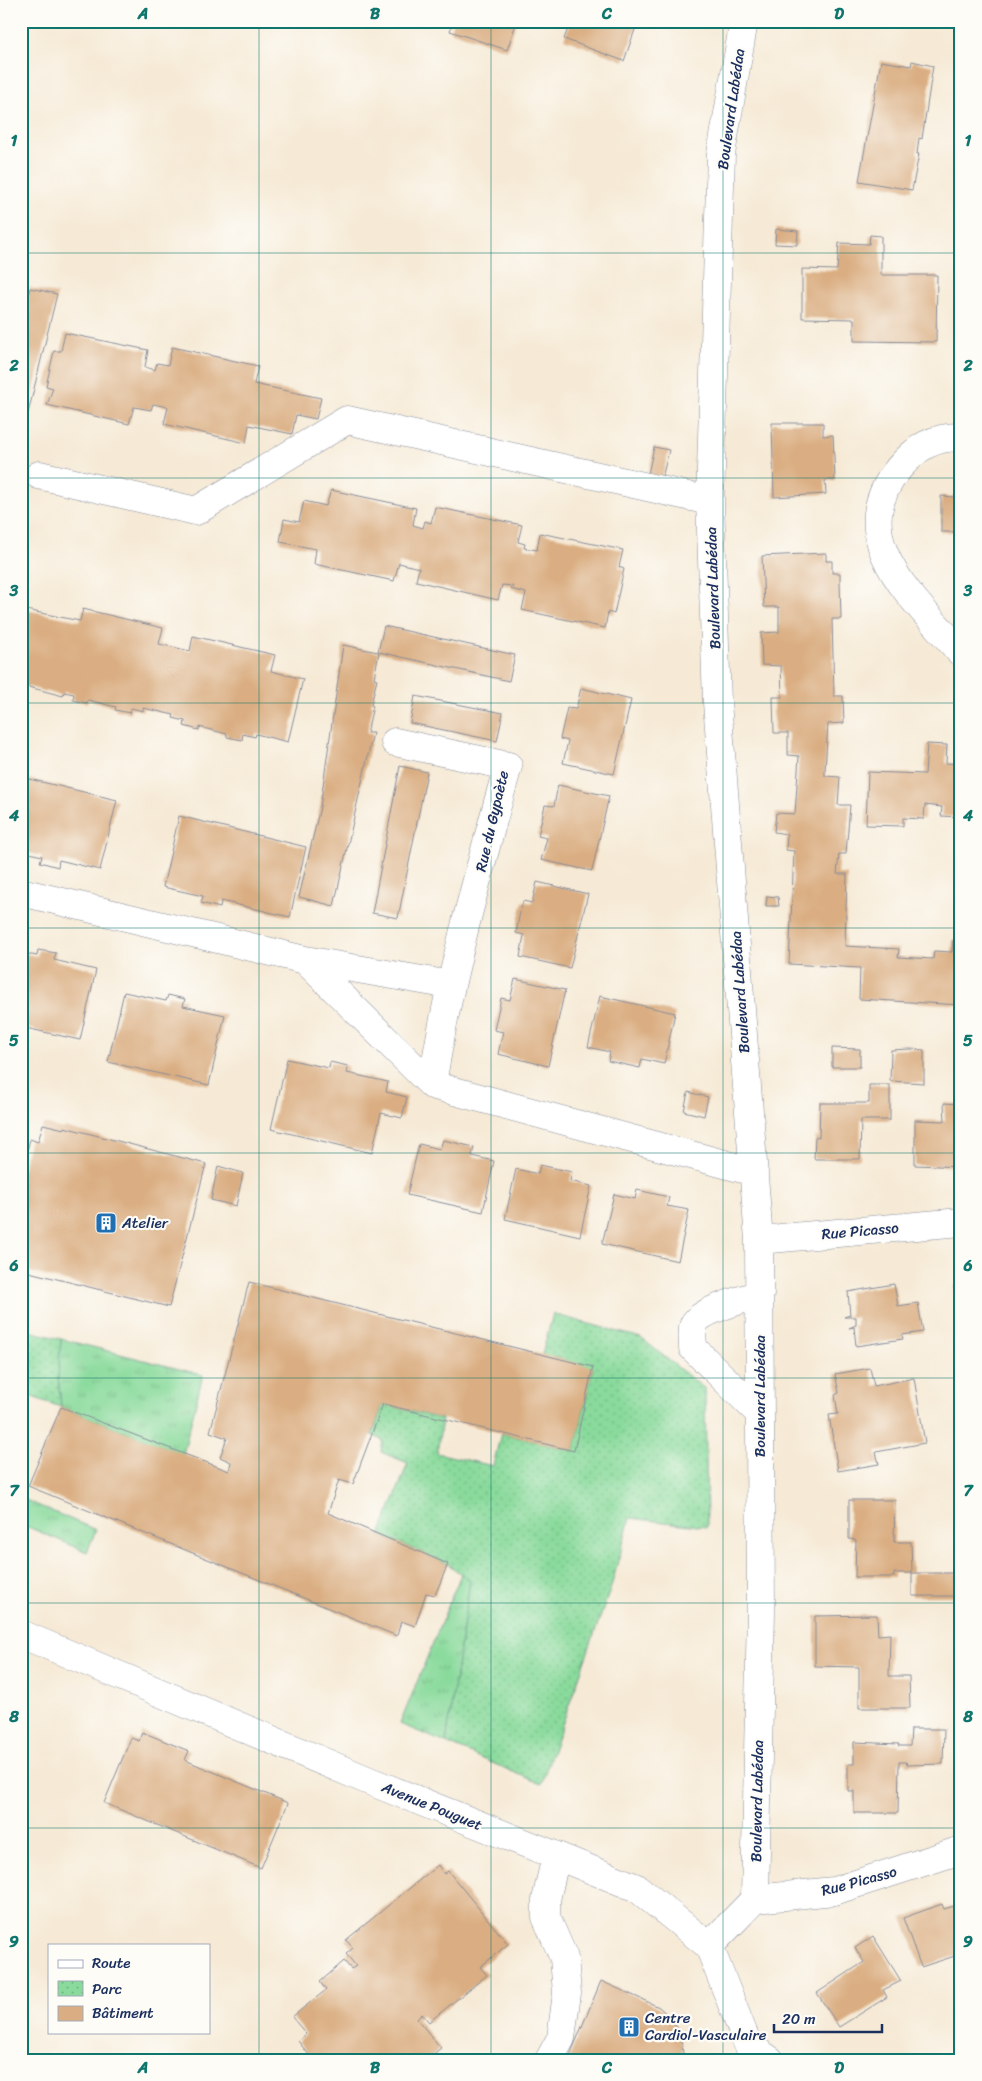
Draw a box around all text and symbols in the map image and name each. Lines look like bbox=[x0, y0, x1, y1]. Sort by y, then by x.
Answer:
text: A bbox=[137, 0, 148, 28]
text: B bbox=[370, 0, 381, 28]
text: C bbox=[601, 0, 613, 28]
text: D bbox=[834, 0, 844, 28]
street label: Boulevard Labédaa bbox=[710, 46, 752, 171]
text: 1 bbox=[11, 126, 18, 155]
text: 1 bbox=[965, 126, 972, 155]
text: 2 bbox=[8, 351, 19, 380]
text: 2 bbox=[962, 351, 973, 380]
street label: Boulevard Labédaa bbox=[698, 526, 728, 650]
text: 3 bbox=[9, 576, 19, 605]
text: 3 bbox=[963, 576, 973, 605]
street label: Rue du Gypaète bbox=[468, 768, 516, 874]
text: 4 bbox=[8, 801, 19, 830]
text: 4 bbox=[962, 801, 973, 830]
street label: Boulevard Labédaa bbox=[723, 930, 757, 1054]
text: 5 bbox=[9, 1026, 19, 1055]
text: 5 bbox=[963, 1026, 973, 1055]
place label: Atelier bbox=[121, 1210, 169, 1236]
building icon: Atelier bbox=[94, 1211, 118, 1235]
street label: Rue Picasso bbox=[820, 1215, 900, 1247]
text: 6 bbox=[8, 1251, 19, 1280]
text: 6 bbox=[962, 1251, 973, 1280]
street label: Boulevard Labédaa bbox=[747, 1334, 773, 1457]
text: 7 bbox=[9, 1476, 20, 1505]
text: 7 bbox=[963, 1476, 974, 1505]
text: 8 bbox=[8, 1702, 19, 1731]
text: 8 bbox=[962, 1702, 973, 1731]
street label: Boulevard Labédaa bbox=[743, 1739, 771, 1862]
street label: Avenue Pouguet bbox=[377, 1774, 487, 1838]
street label: Rue Picasso bbox=[818, 1858, 900, 1904]
text: 9 bbox=[9, 1927, 19, 1956]
text: 9 bbox=[963, 1927, 973, 1956]
legend bbox=[48, 1944, 210, 2034]
text: Route bbox=[92, 1950, 131, 1976]
text: Parc bbox=[92, 1976, 122, 2002]
text: Bâtiment bbox=[92, 2000, 154, 2026]
scale bar bbox=[774, 2001, 882, 2033]
place label: Centre Cardiol-Vasculaire bbox=[645, 2005, 767, 2048]
text: 20 m bbox=[782, 2006, 816, 2032]
building icon: Centre Cardiol-Vasculaire bbox=[617, 2015, 641, 2039]
text: A bbox=[137, 2053, 148, 2081]
text: B bbox=[370, 2053, 381, 2081]
text: C bbox=[601, 2053, 613, 2081]
text: D bbox=[834, 2053, 844, 2081]

